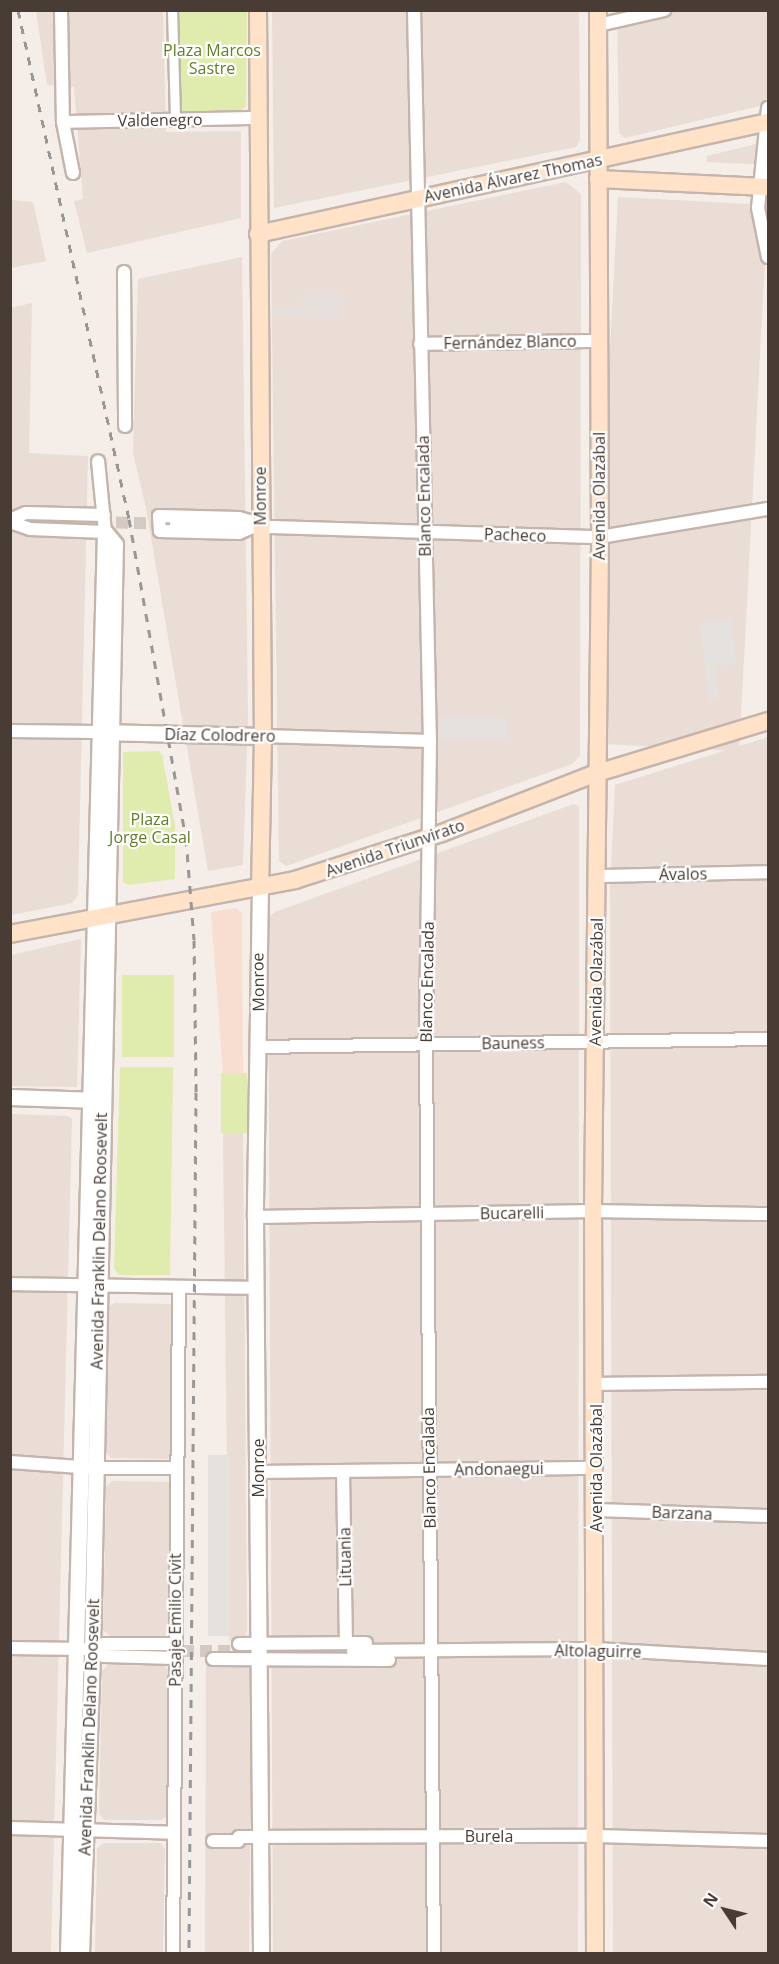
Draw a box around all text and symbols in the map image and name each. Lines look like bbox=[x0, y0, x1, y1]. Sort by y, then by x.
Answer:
park label: Plaza Marcos Sastre bbox=[163, 40, 261, 78]
street label: Valdenegro bbox=[117, 110, 203, 130]
street label: Avenida Álvarez Thomas bbox=[422, 150, 604, 206]
street label: Fernández Blanco bbox=[443, 331, 577, 353]
street label: Avenida Olazábal bbox=[589, 432, 609, 560]
street label: Blanco Encalada bbox=[413, 435, 435, 557]
street label: Monroe bbox=[250, 467, 270, 525]
street label: Pacheco bbox=[484, 524, 546, 546]
street label: Díaz Colodrero bbox=[164, 724, 276, 746]
park label: Plaza Jorge Casal bbox=[109, 809, 191, 847]
street label: Avenida Triunvirato bbox=[323, 815, 467, 881]
street label: Ávalos bbox=[659, 864, 707, 884]
street label: Avenida Olazábal bbox=[585, 918, 607, 1046]
street label: Blanco Encalada bbox=[416, 921, 438, 1043]
street label: Monroe bbox=[248, 952, 268, 1012]
street label: Bauness bbox=[481, 1033, 545, 1053]
street label: Avenida Franklin Delano Roosevelt bbox=[87, 1112, 111, 1370]
street label: Bucarelli bbox=[480, 1203, 544, 1223]
street label: Avenida Olazábal bbox=[586, 1404, 606, 1532]
street label: Blanco Encalada bbox=[418, 1407, 440, 1529]
street label: Monroe bbox=[248, 1439, 268, 1497]
street label: Andonaegui bbox=[454, 1459, 544, 1479]
street label: Barzana bbox=[651, 1502, 713, 1524]
street label: Lituania bbox=[335, 1527, 355, 1587]
street label: Pasaje Emilio Civit bbox=[165, 1553, 185, 1687]
street label: Avenida Franklin Delano Roosevelt bbox=[75, 1598, 103, 1856]
street label: Altolaguirre bbox=[554, 1641, 642, 1661]
street label: Burela bbox=[465, 1826, 513, 1846]
north arrow bbox=[695, 1880, 755, 1940]
text: N bbox=[698, 1888, 723, 1911]

